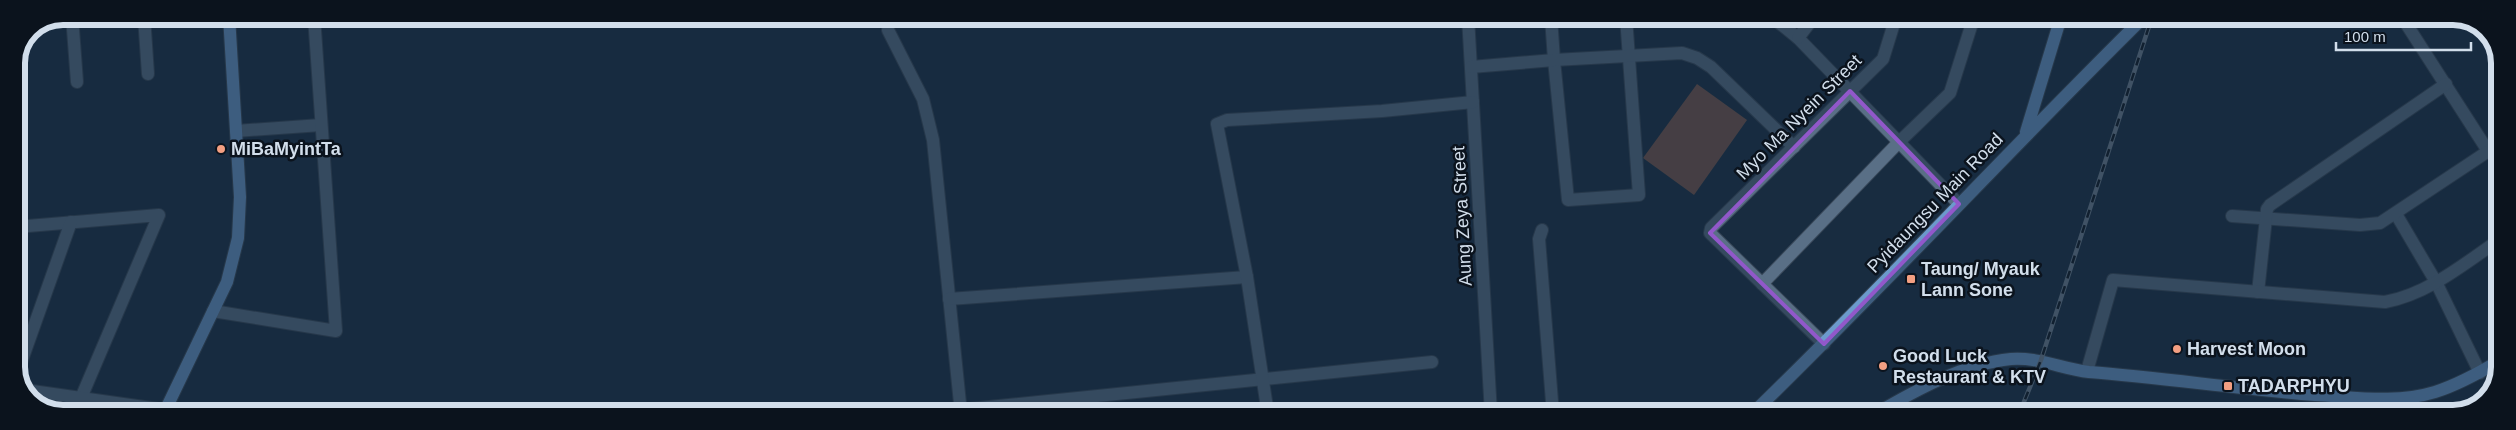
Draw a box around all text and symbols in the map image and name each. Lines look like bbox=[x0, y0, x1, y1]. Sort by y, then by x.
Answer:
scale bar bbox=[2336, 20, 2471, 52]
text: 100 m bbox=[2344, 28, 2386, 45]
street label: Myo Ma Nyein Street bbox=[1733, 51, 1865, 183]
street label: Pyidaungsu Main Road bbox=[1863, 129, 2007, 277]
place label: MiBaMyintTa bbox=[231, 139, 342, 159]
marker: MiBaMyintTa bbox=[215, 143, 227, 155]
street label: Aung Zeya Street bbox=[1448, 146, 1476, 286]
place label: Taung/ Myauk Lann Sone bbox=[1921, 259, 2041, 300]
marker: Taung/ Myauk Lann Sone bbox=[1905, 273, 1917, 285]
place label: Harvest Moon bbox=[2187, 339, 2306, 359]
marker: Harvest Moon bbox=[2171, 343, 2183, 355]
place label: Good Luck Restaurant & KTV bbox=[1893, 346, 2046, 387]
marker: Good Luck Restaurant & KTV bbox=[1877, 360, 1889, 372]
place label: TADARPHYU bbox=[2238, 376, 2350, 396]
marker: TADARPHYU bbox=[2222, 380, 2234, 392]

